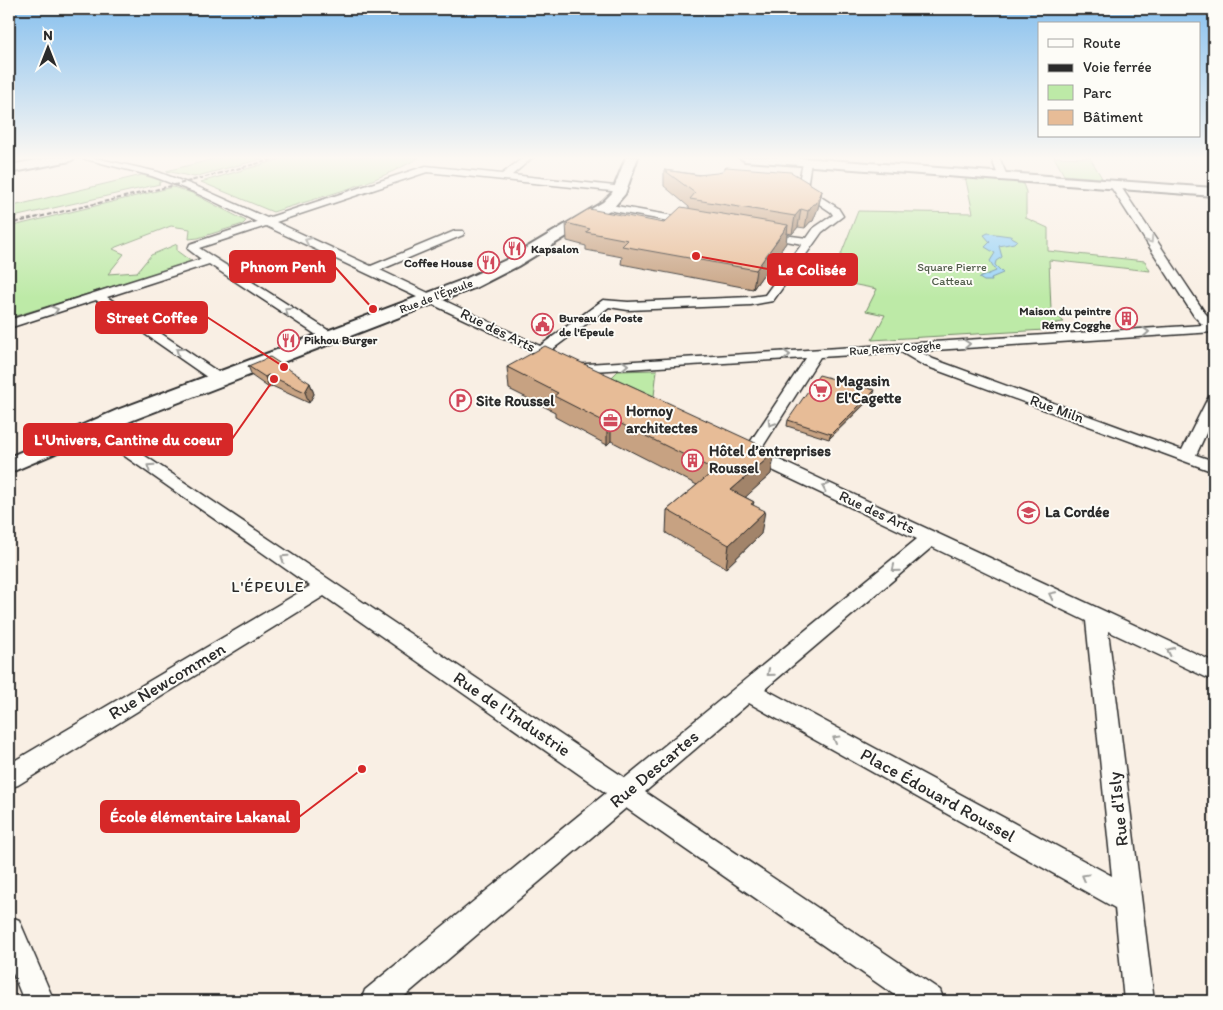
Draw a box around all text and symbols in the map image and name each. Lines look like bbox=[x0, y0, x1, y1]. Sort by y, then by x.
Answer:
north arrow bbox=[22, 22, 72, 72]
legend bbox=[1038, 22, 1200, 138]
text: N bbox=[43, 27, 53, 44]
text: Route bbox=[1083, 34, 1121, 52]
text: Voie ferrée bbox=[1083, 58, 1152, 76]
text: Parc bbox=[1083, 84, 1112, 102]
text: Bâtiment bbox=[1083, 108, 1144, 126]
one-way arrow bbox=[1144, 234, 1153, 244]
one-way arrow bbox=[304, 236, 313, 247]
restaurant icon: Kapsalon bbox=[503, 237, 527, 261]
place label: Kapsalon bbox=[531, 242, 579, 257]
callout: Phnom Penh bbox=[230, 251, 335, 282]
restaurant icon: Coffee House bbox=[477, 251, 501, 275]
callout: Le Colisée bbox=[768, 254, 857, 285]
place label: Coffee House bbox=[404, 256, 473, 270]
text: Phnom Penh bbox=[240, 257, 327, 276]
text: Le Colisée bbox=[778, 260, 847, 279]
park label: Square Pierre Catteau bbox=[917, 260, 987, 288]
street label: Rue de l'Épeule bbox=[397, 276, 475, 316]
callout: Street Coffee bbox=[96, 302, 207, 333]
street label: Rue des Arts bbox=[458, 304, 539, 356]
place label: Maison du peintre Rémy Cogghe bbox=[1019, 304, 1111, 333]
one-way arrow bbox=[51, 305, 59, 315]
building icon: Maison du peintre Rémy Cogghe bbox=[1115, 306, 1139, 330]
text: Street Coffee bbox=[106, 308, 198, 327]
one-way arrow bbox=[285, 308, 294, 317]
place label: Bureau de Poste de l'Epeule bbox=[559, 311, 643, 340]
public building icon: Bureau de Poste de l'Epeule bbox=[531, 313, 555, 337]
one-way arrow bbox=[1143, 327, 1151, 338]
restaurant icon: Pikhou Burger bbox=[276, 328, 300, 352]
place label: Pikhou Burger bbox=[304, 333, 378, 348]
street label: Rue Remy Cogghe bbox=[849, 338, 942, 358]
one-way arrow bbox=[963, 338, 971, 349]
one-way arrow bbox=[175, 348, 185, 357]
one-way arrow bbox=[783, 349, 791, 360]
one-way arrow bbox=[621, 359, 629, 370]
place label: Magasin El'Cagette bbox=[836, 372, 901, 408]
supermarket icon: Magasin El'Cagette bbox=[808, 378, 832, 402]
parking icon: Site Roussel bbox=[448, 389, 472, 413]
street label: Rue Miln bbox=[1028, 391, 1086, 427]
place label: Site Roussel bbox=[476, 392, 555, 410]
place label: Hornoy architectes bbox=[626, 402, 698, 437]
office icon: Hornoy architectes bbox=[598, 408, 622, 432]
one-way arrow bbox=[767, 418, 777, 427]
callout: L'Univers, Cantine du coeur bbox=[24, 424, 232, 455]
text: L'Univers, Cantine du coeur bbox=[34, 430, 223, 449]
place label: Hôtel d’entreprises Roussel bbox=[709, 442, 831, 477]
building icon: Hôtel d’entreprises Roussel bbox=[681, 448, 705, 472]
one-way arrow bbox=[146, 464, 156, 473]
one-way arrow bbox=[821, 483, 830, 493]
street label: Rue des Arts bbox=[836, 487, 918, 537]
school or university icon: La Cordée bbox=[1017, 500, 1041, 524]
place label: La Cordée bbox=[1045, 503, 1109, 521]
one-way arrow bbox=[281, 555, 290, 564]
one-way arrow bbox=[892, 563, 901, 571]
district label: L'ÉPEULE bbox=[231, 577, 305, 596]
one-way arrow bbox=[1048, 591, 1057, 601]
street label: Rue Newcommen bbox=[105, 637, 230, 725]
one-way arrow bbox=[1166, 647, 1175, 657]
street label: Rue de l'Industrie bbox=[449, 667, 575, 761]
one-way arrow bbox=[767, 667, 776, 675]
street label: Rue Descartes bbox=[605, 725, 703, 813]
one-way arrow bbox=[832, 735, 841, 745]
street label: Place Édouard Roussel bbox=[857, 743, 1019, 847]
street label: Rue d'Isly bbox=[1103, 770, 1133, 847]
callout: École élémentaire Lakanal bbox=[101, 801, 299, 832]
text: École élémentaire Lakanal bbox=[110, 807, 291, 826]
one-way arrow bbox=[1082, 873, 1091, 883]

